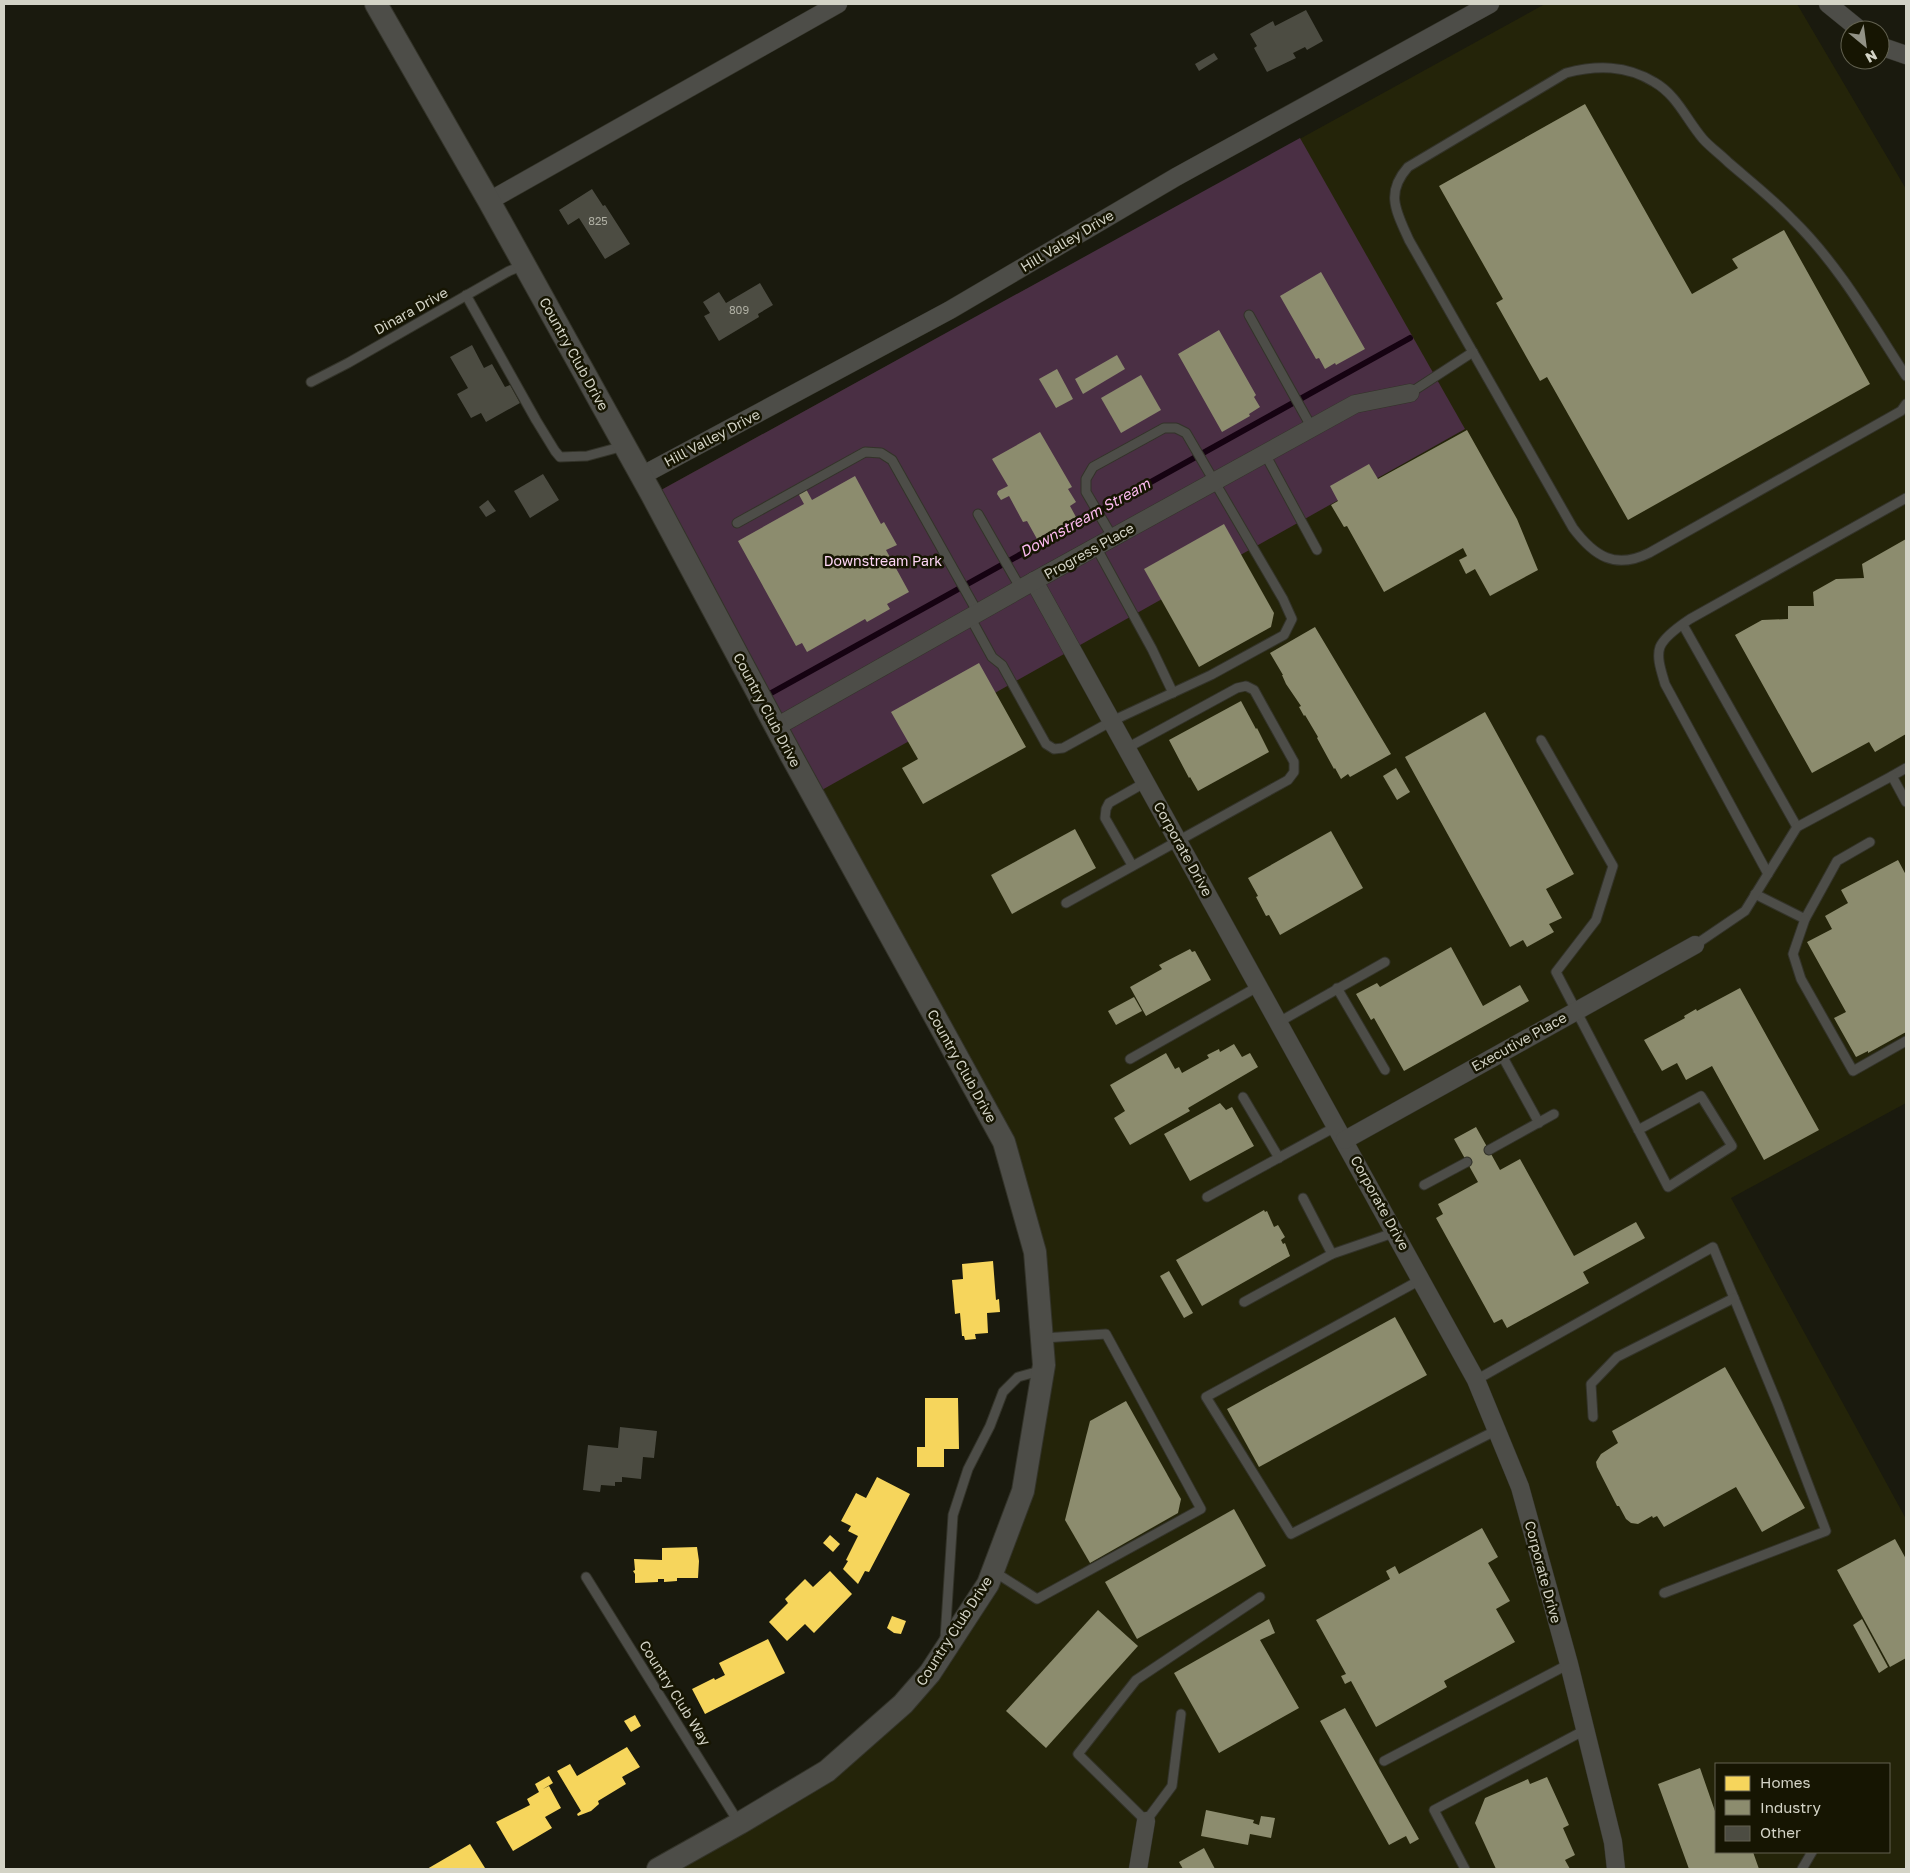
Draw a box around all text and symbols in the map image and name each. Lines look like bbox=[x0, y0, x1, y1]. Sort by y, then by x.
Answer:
north arrow bbox=[1840, 20, 1890, 70]
text: N bbox=[1863, 47, 1880, 67]
street label: Hill Valley Drive bbox=[1017, 206, 1117, 275]
house number: 825 bbox=[588, 214, 608, 227]
street label: Dinara Drive bbox=[371, 283, 451, 338]
street label: Country Club Drive bbox=[536, 294, 613, 413]
house number: 809 bbox=[729, 303, 749, 316]
street label: Hill Valley Drive bbox=[661, 405, 763, 470]
water label: Downstream Stream bbox=[1016, 474, 1153, 560]
street label: Progress Place bbox=[1041, 519, 1137, 582]
park label: Downstream Park bbox=[824, 552, 942, 569]
street label: Country Club Drive bbox=[730, 650, 805, 770]
street label: Corporate Drive bbox=[1150, 799, 1216, 899]
street label: Country Club Drive bbox=[924, 1006, 1001, 1125]
street label: Executive Place bbox=[1468, 1008, 1569, 1075]
street label: Corporate Drive bbox=[1347, 1153, 1413, 1253]
street label: Corporate Drive bbox=[1522, 1519, 1565, 1625]
street label: Country Club Drive bbox=[912, 1573, 995, 1689]
street label: Country Club Way bbox=[636, 1637, 715, 1749]
legend bbox=[1715, 1763, 1890, 1853]
text: Homes bbox=[1760, 1773, 1810, 1791]
text: Industry bbox=[1760, 1798, 1821, 1816]
text: Other bbox=[1760, 1823, 1801, 1841]

